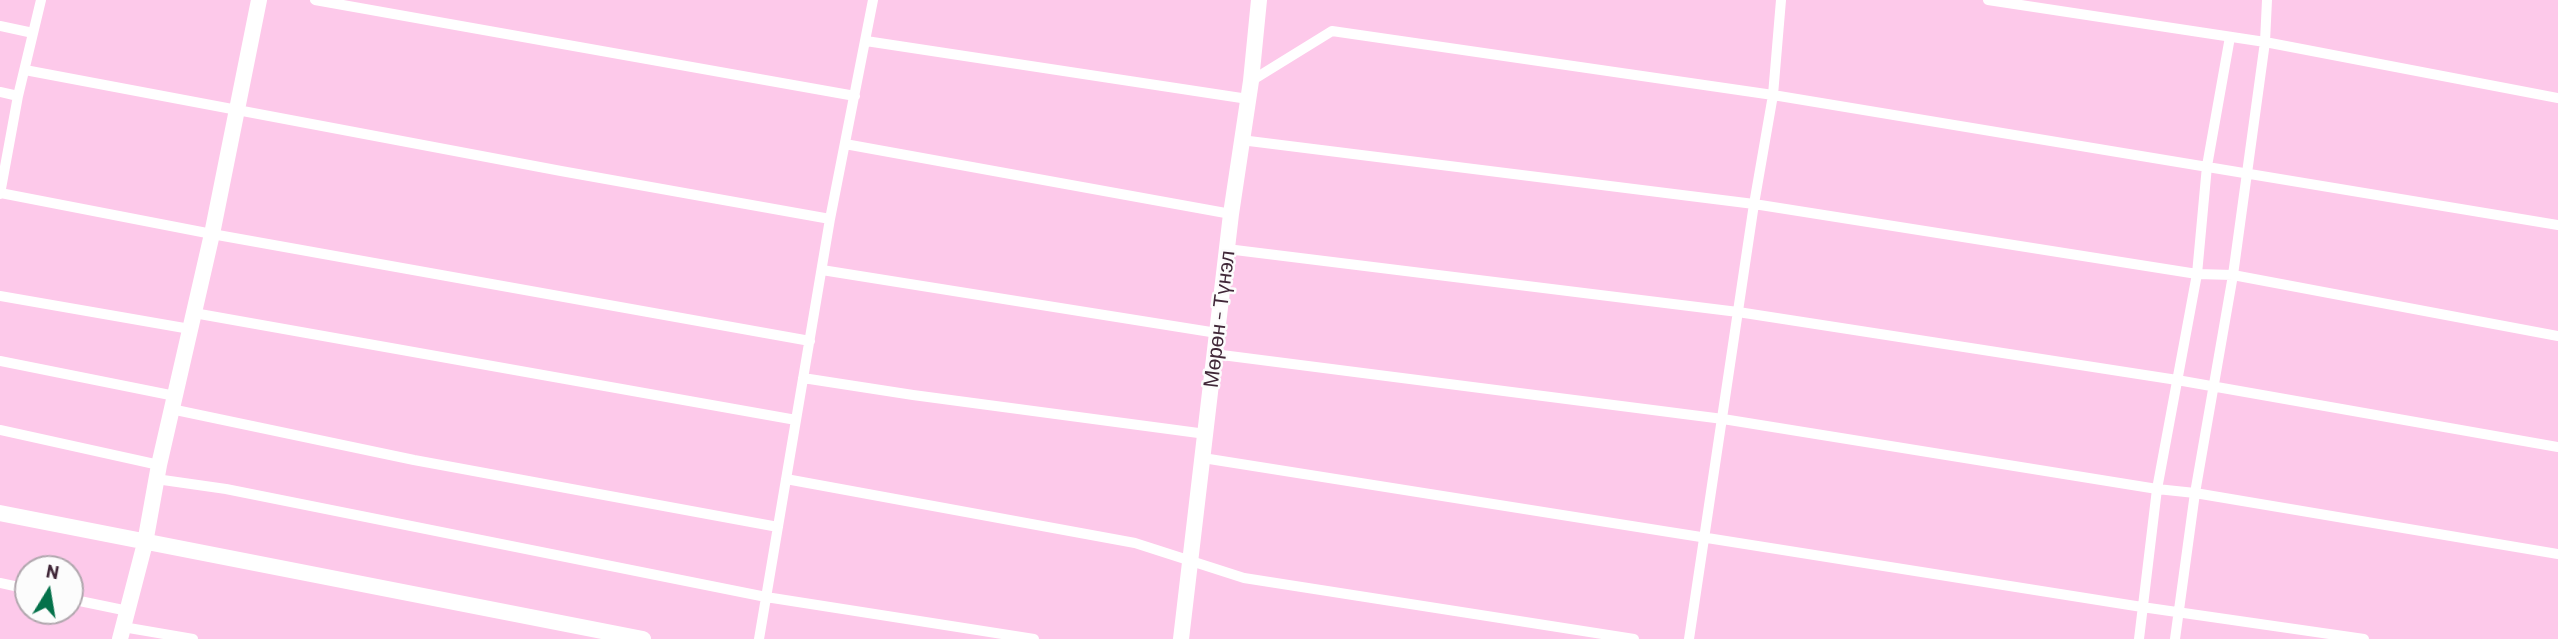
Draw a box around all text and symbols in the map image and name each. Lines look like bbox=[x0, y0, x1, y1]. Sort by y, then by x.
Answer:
street label: Мөрөн - Түнэл bbox=[1198, 249, 1240, 389]
north arrow bbox=[14, 555, 84, 625]
text: N bbox=[44, 558, 61, 583]

